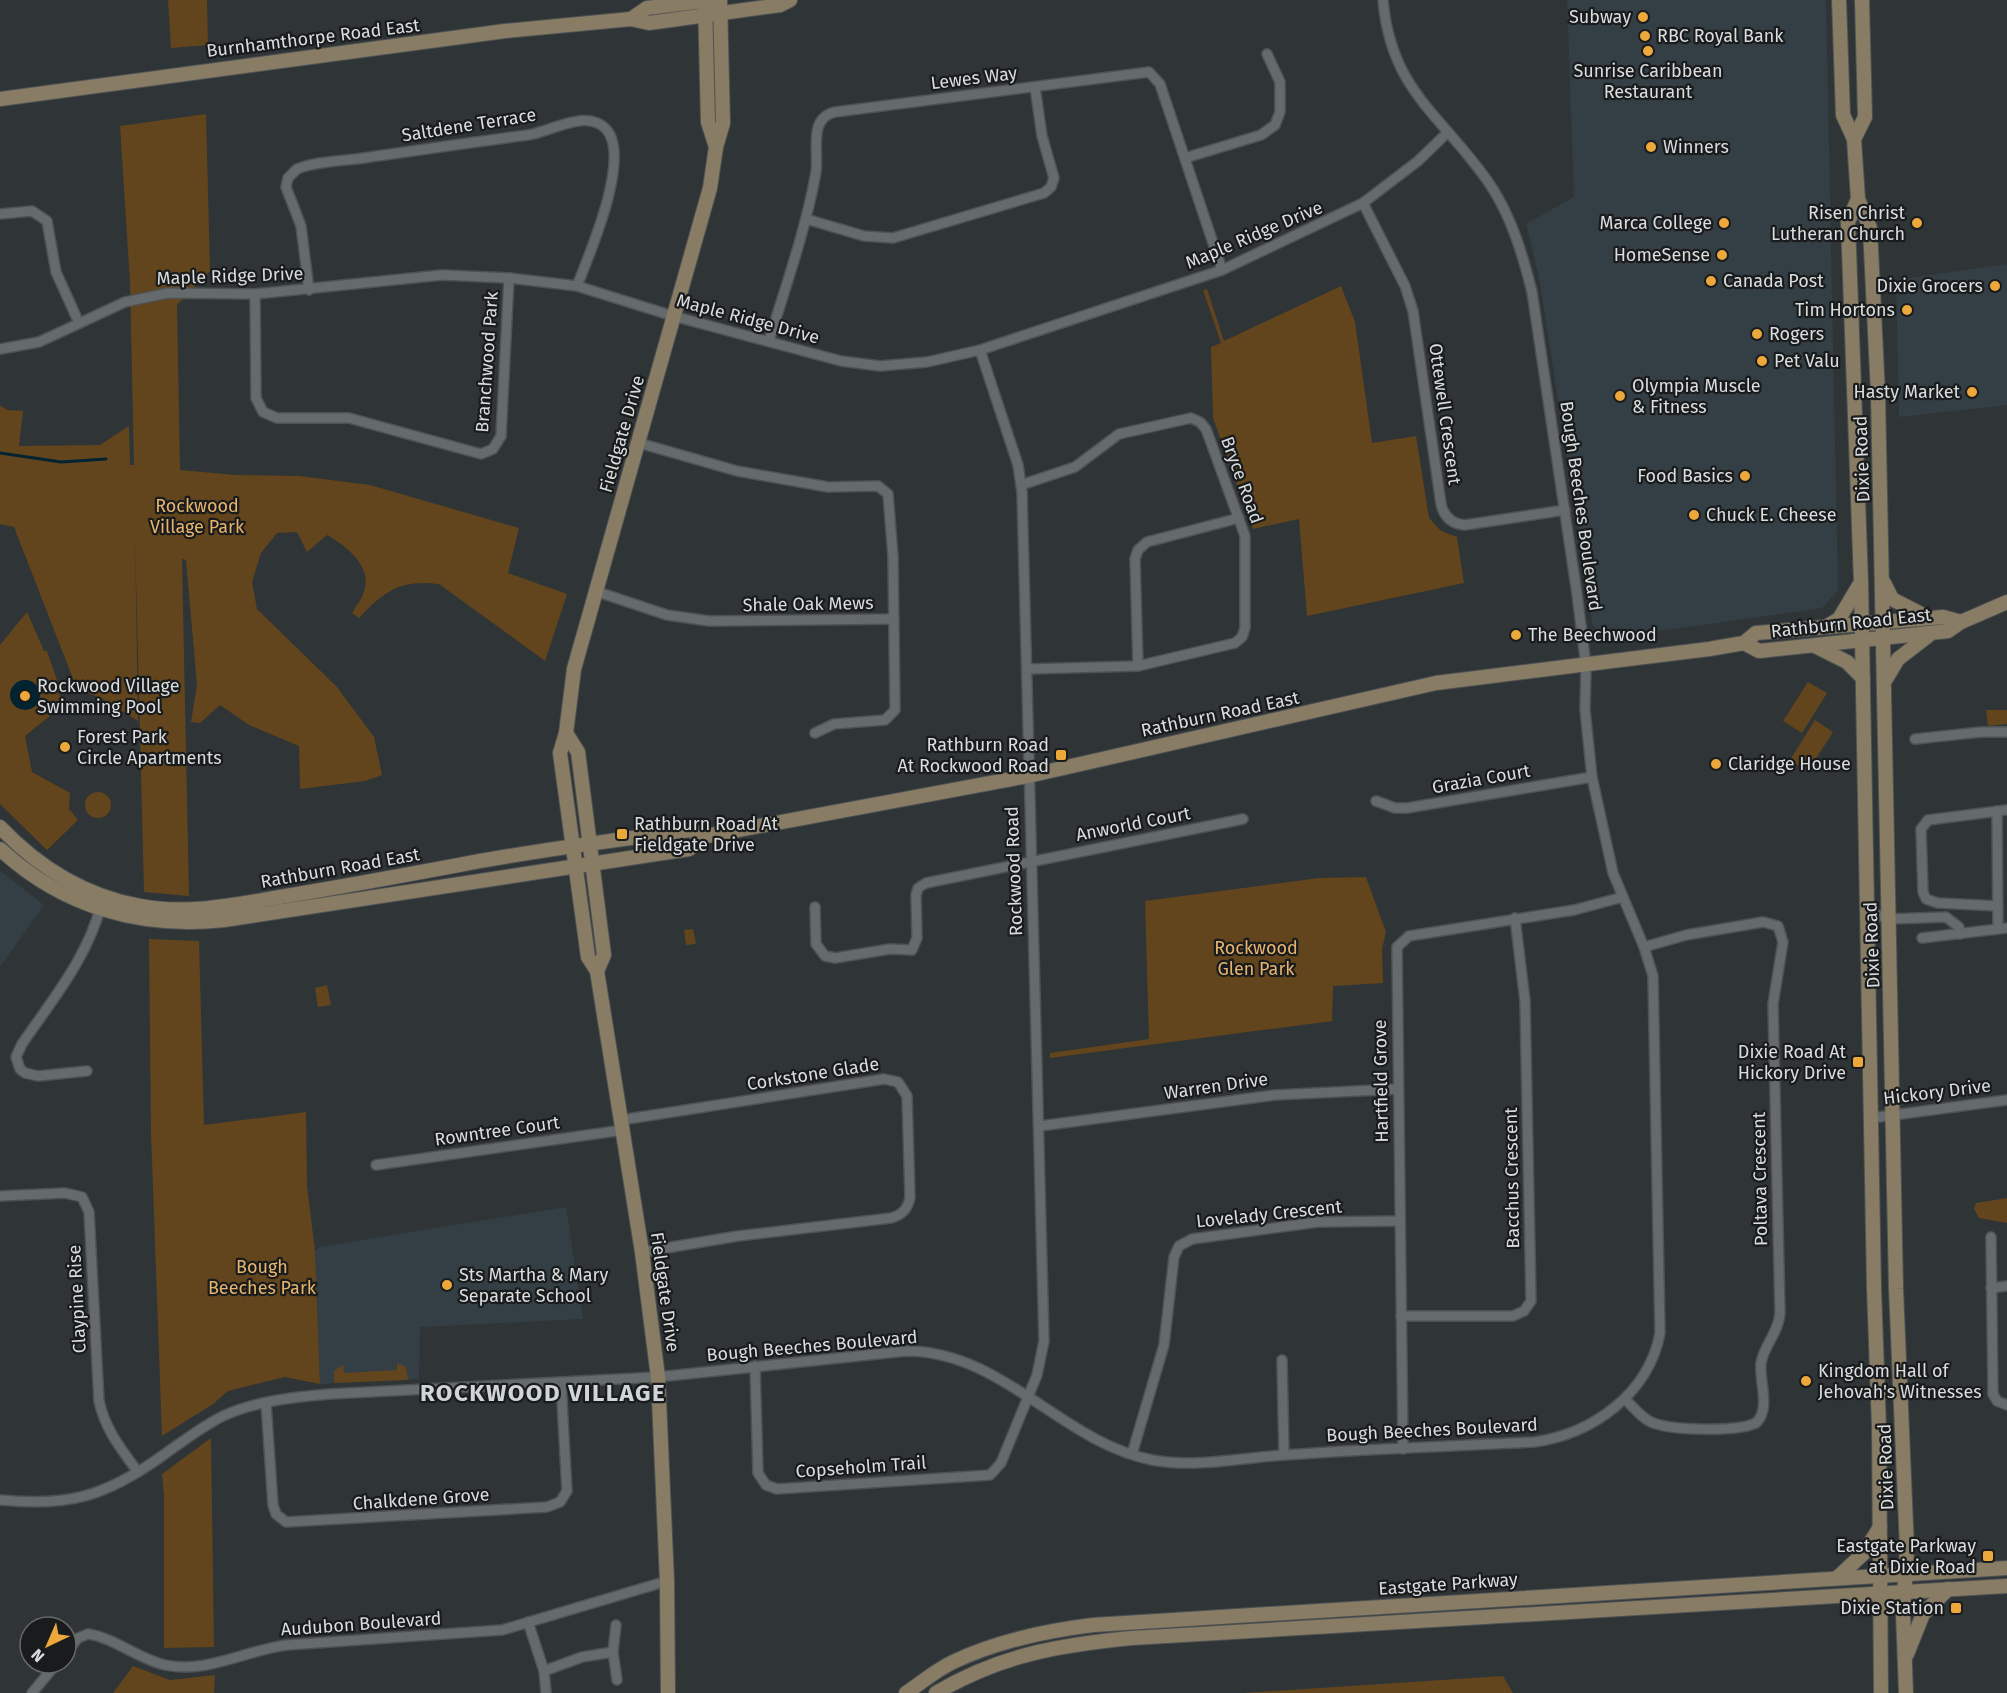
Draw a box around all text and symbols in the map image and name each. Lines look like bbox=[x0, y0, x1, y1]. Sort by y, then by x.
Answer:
place label: Subway bbox=[1569, 6, 1631, 28]
marker: Subway bbox=[1636, 10, 1650, 24]
street label: Burnhamthorpe Road East bbox=[205, 14, 421, 62]
place label: RBC Royal Bank bbox=[1657, 25, 1784, 47]
marker: RBC Royal Bank bbox=[1638, 29, 1652, 43]
marker: Sunrise Caribbean Restaurant bbox=[1641, 44, 1655, 58]
place label: Sunrise Caribbean Restaurant bbox=[1574, 60, 1722, 103]
street label: Lewes Way bbox=[930, 62, 1019, 94]
street label: Saltdene Terrace bbox=[400, 104, 538, 146]
place label: Winners bbox=[1663, 136, 1729, 158]
marker: Winners bbox=[1644, 140, 1658, 154]
street label: Maple Ridge Drive bbox=[1182, 196, 1326, 274]
place label: Risen Christ Lutheran Church bbox=[1771, 202, 1905, 245]
place label: Marca College bbox=[1599, 212, 1712, 234]
marker: Marca College bbox=[1717, 216, 1731, 230]
marker: Risen Christ Lutheran Church bbox=[1910, 216, 1924, 230]
place label: HomeSense bbox=[1614, 244, 1710, 266]
marker: HomeSense bbox=[1715, 248, 1729, 262]
street label: Maple Ridge Drive bbox=[156, 262, 304, 290]
place label: Canada Post bbox=[1723, 270, 1824, 292]
marker: Canada Post bbox=[1704, 274, 1718, 288]
place label: Dixie Grocers bbox=[1877, 275, 1983, 297]
marker: Dixie Grocers bbox=[1988, 279, 2002, 293]
street label: Maple Ridge Drive bbox=[674, 289, 822, 349]
street label: Branchwood Park bbox=[471, 290, 503, 433]
place label: Tim Hortons bbox=[1795, 299, 1895, 321]
marker: Tim Hortons bbox=[1900, 303, 1914, 317]
place label: Rogers bbox=[1769, 323, 1824, 345]
marker: Rogers bbox=[1750, 327, 1764, 341]
street label: Ottewell Crescent bbox=[1424, 342, 1466, 487]
place label: Pet Valu bbox=[1774, 350, 1840, 372]
marker: Pet Valu bbox=[1755, 354, 1769, 368]
street label: Fieldgate Drive bbox=[595, 373, 649, 495]
place label: Olympia Muscle & Fitness bbox=[1632, 375, 1761, 418]
place label: Hasty Market bbox=[1854, 381, 1960, 403]
marker: Hasty Market bbox=[1965, 385, 1979, 399]
marker: Olympia Muscle & Fitness bbox=[1613, 389, 1627, 403]
street label: Bough Beeches Boulevard bbox=[1555, 400, 1607, 612]
street label: Dixie Road bbox=[1849, 415, 1875, 503]
street label: Bryce Road bbox=[1216, 433, 1268, 527]
place label: Food Basics bbox=[1637, 465, 1733, 487]
marker: Food Basics bbox=[1738, 469, 1752, 483]
park label: Rockwood Village Park bbox=[150, 495, 245, 538]
place label: Chuck E. Cheese bbox=[1706, 504, 1837, 526]
marker: Chuck E. Cheese bbox=[1687, 508, 1701, 522]
street label: Shale Oak Mews bbox=[742, 592, 874, 616]
street label: Rathburn Road East bbox=[1770, 604, 1933, 642]
place label: The Beechwood bbox=[1528, 624, 1657, 646]
marker: The Beechwood bbox=[1509, 628, 1523, 642]
place label: Rockwood Village Swimming Pool bbox=[37, 675, 179, 718]
street label: Rathburn Road East bbox=[1139, 686, 1302, 742]
marker: Rockwood Village Swimming Pool bbox=[18, 689, 32, 703]
place label: Forest Park Circle Apartments bbox=[77, 726, 222, 769]
place label: Rathburn Road At Rockwood Road bbox=[897, 734, 1049, 777]
marker: Forest Park Circle Apartments bbox=[58, 740, 72, 754]
marker: Rathburn Road At Rockwood Road bbox=[1054, 748, 1068, 762]
place label: Claridge House bbox=[1728, 753, 1851, 775]
marker: Claridge House bbox=[1709, 757, 1723, 771]
street label: Grazia Court bbox=[1430, 759, 1532, 798]
street label: Anworld Court bbox=[1074, 802, 1193, 846]
street label: Rockwood Road bbox=[1001, 806, 1027, 936]
place label: Rathburn Road At Fieldgate Drive bbox=[634, 813, 779, 856]
marker: Rathburn Road At Fieldgate Drive bbox=[615, 827, 629, 841]
street label: Rathburn Road East bbox=[259, 843, 422, 893]
street label: Dixie Road bbox=[1859, 901, 1885, 989]
park label: Rockwood Glen Park bbox=[1214, 937, 1298, 980]
street label: Hartfield Grove bbox=[1369, 1019, 1393, 1143]
place label: Dixie Road At Hickory Drive bbox=[1738, 1041, 1846, 1084]
street label: Corkstone Glade bbox=[745, 1053, 881, 1095]
marker: Dixie Road At Hickory Drive bbox=[1851, 1055, 1865, 1069]
street label: Warren Drive bbox=[1163, 1068, 1269, 1104]
street label: Hickory Drive bbox=[1882, 1074, 1992, 1110]
street label: Bacchus Crescent bbox=[1500, 1107, 1524, 1249]
street label: Rowntree Court bbox=[433, 1111, 561, 1151]
street label: Poltava Crescent bbox=[1748, 1111, 1772, 1246]
street label: Lovelady Crescent bbox=[1195, 1195, 1343, 1233]
street label: Fieldgate Drive bbox=[646, 1231, 684, 1353]
street label: Claypine Rise bbox=[63, 1244, 91, 1354]
park label: Bough Beeches Park bbox=[208, 1256, 317, 1299]
place label: Sts Martha & Mary Separate School bbox=[459, 1264, 608, 1307]
marker: Sts Martha & Mary Separate School bbox=[440, 1278, 454, 1292]
street label: Bough Beeches Boulevard bbox=[706, 1326, 918, 1366]
place label: Kingdom Hall of Jehovah's Witnesses bbox=[1818, 1360, 1982, 1403]
marker: Kingdom Hall of Jehovah's Witnesses bbox=[1799, 1374, 1813, 1388]
district label: ROCKWOOD VILLAGE bbox=[420, 1379, 666, 1407]
street label: Bough Beeches Boulevard bbox=[1326, 1413, 1538, 1447]
street label: Dixie Road bbox=[1873, 1423, 1899, 1511]
street label: Copseholm Trail bbox=[795, 1451, 927, 1483]
street label: Chalkdene Grove bbox=[352, 1483, 490, 1515]
place label: Eastgate Parkway at Dixie Road bbox=[1836, 1535, 1976, 1578]
marker: Eastgate Parkway at Dixie Road bbox=[1981, 1549, 1995, 1563]
street label: Eastgate Parkway bbox=[1378, 1568, 1519, 1600]
place label: Dixie Station bbox=[1840, 1597, 1944, 1619]
marker: Dixie Station bbox=[1949, 1601, 1963, 1615]
street label: Audubon Boulevard bbox=[280, 1607, 442, 1641]
north arrow bbox=[18, 1615, 78, 1675]
text: N bbox=[28, 1645, 48, 1666]

